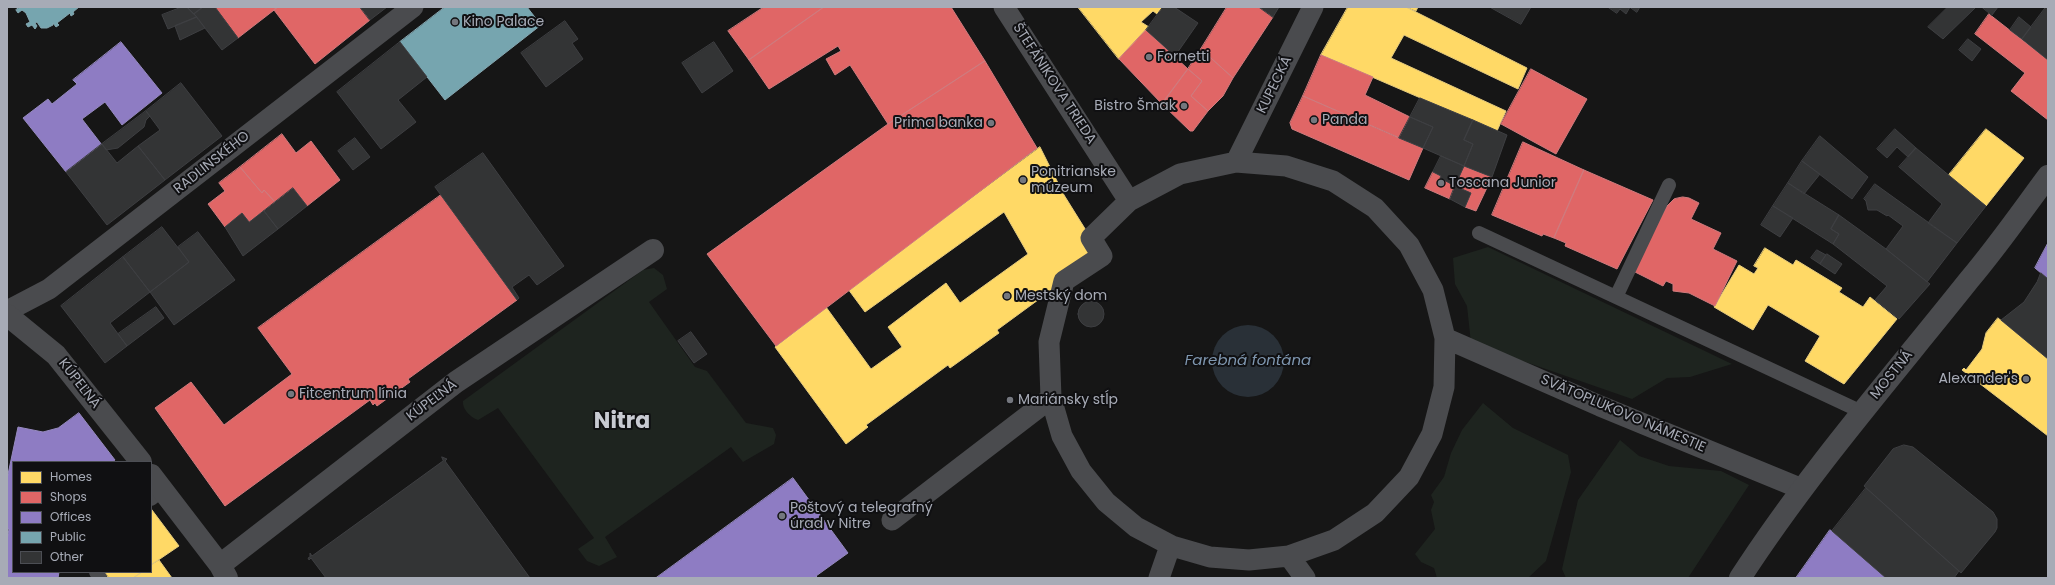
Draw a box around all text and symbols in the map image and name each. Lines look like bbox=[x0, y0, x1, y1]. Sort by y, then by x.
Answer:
place label: Kino Palace bbox=[463, 14, 544, 30]
marker: Kino Palace bbox=[450, 17, 460, 27]
street label: ŠTEFÁNIKOVA TRIEDA bbox=[1009, 20, 1099, 148]
place label: Fornetti bbox=[1157, 49, 1210, 65]
marker: Fornetti bbox=[1144, 52, 1154, 62]
street label: KUPECKÁ bbox=[1254, 54, 1296, 116]
place label: Bistro Šmak bbox=[1094, 98, 1176, 114]
marker: Bistro Šmak bbox=[1179, 101, 1189, 111]
place label: Panda bbox=[1322, 112, 1367, 128]
place label: Prima banka bbox=[894, 115, 983, 131]
marker: Panda bbox=[1309, 115, 1319, 125]
marker: Prima banka bbox=[986, 118, 996, 128]
street label: RADLINSKÉHO bbox=[171, 128, 253, 198]
place label: Ponitrianske múzeum bbox=[1031, 164, 1116, 196]
marker: Ponitrianske múzeum bbox=[1018, 175, 1028, 185]
place label: Toscana Junior bbox=[1449, 175, 1556, 191]
marker: Toscana Junior bbox=[1436, 178, 1446, 188]
place label: Mestský dom bbox=[1015, 288, 1107, 304]
marker: Mestský dom bbox=[1002, 291, 1012, 301]
street label: MOSTNÁ bbox=[1867, 347, 1917, 403]
water label: Farebná fontána bbox=[1185, 352, 1311, 370]
street label: KÚPEĽNÁ bbox=[54, 356, 104, 412]
place label: Alexander's bbox=[1938, 371, 2018, 387]
street label: SVÄTOPLUKOVO NÁMESTIE bbox=[1538, 372, 1708, 456]
marker: Alexander's bbox=[2021, 374, 2031, 384]
street label: KÚPEĽNÁ bbox=[404, 377, 460, 425]
place label: Fitcentrum línia bbox=[299, 386, 407, 402]
marker: Fitcentrum línia bbox=[286, 389, 296, 399]
place label: Mariánsky stĺp bbox=[1018, 392, 1118, 408]
marker: Mariánsky stĺp bbox=[1005, 395, 1015, 405]
district label: Nitra bbox=[594, 409, 650, 435]
legend bbox=[12, 461, 152, 573]
text: Homes bbox=[50, 468, 92, 485]
text: Shops bbox=[50, 488, 87, 505]
place label: Poštový a telegrafný úrad v Nitre bbox=[790, 500, 933, 532]
text: Offices bbox=[50, 508, 91, 525]
marker: Poštový a telegrafný úrad v Nitre bbox=[777, 511, 787, 521]
text: Public bbox=[50, 528, 86, 545]
text: Other bbox=[50, 548, 83, 565]

